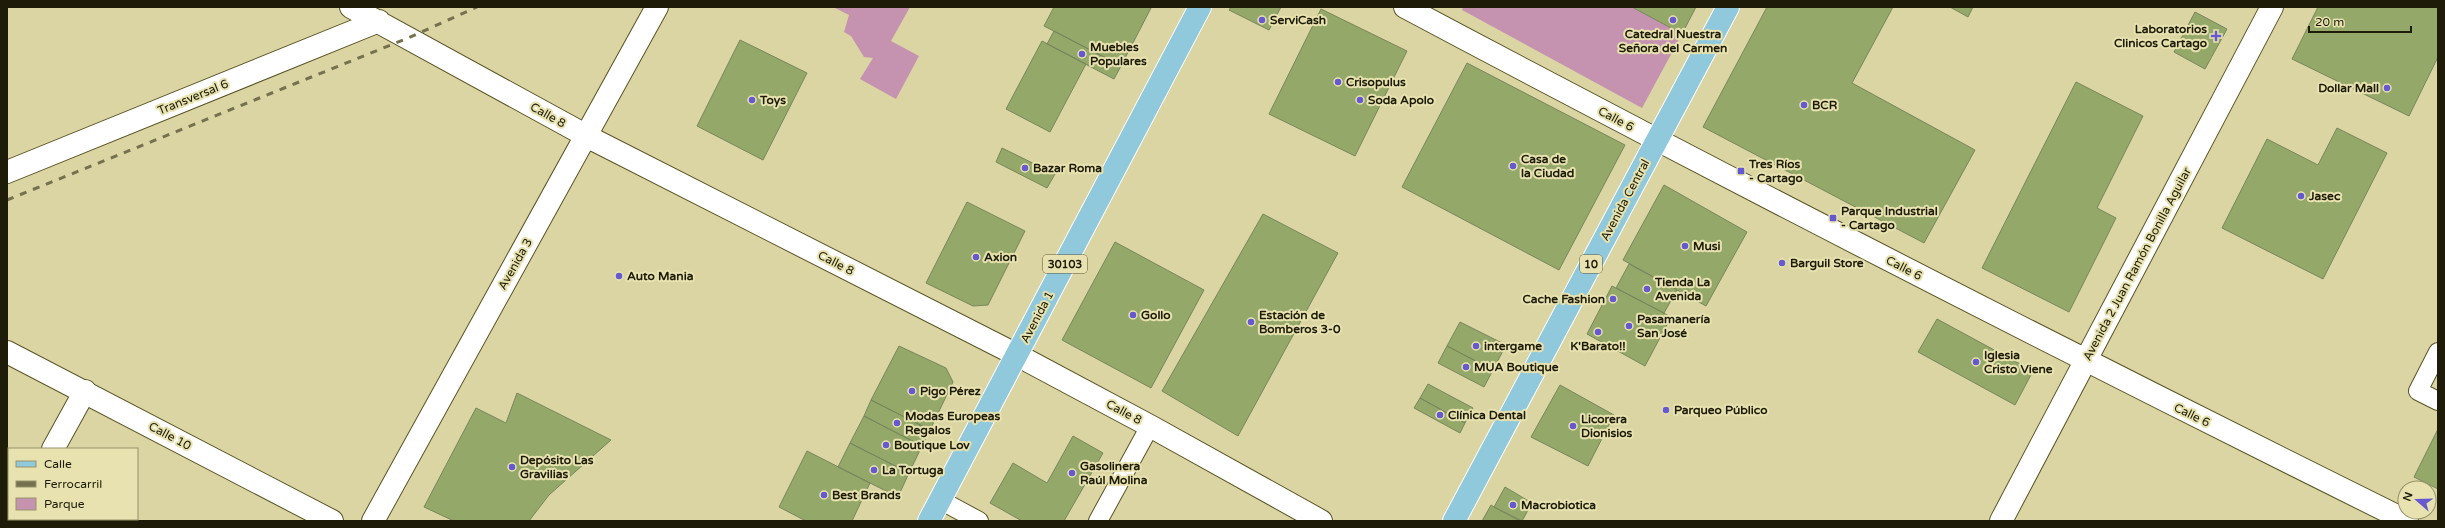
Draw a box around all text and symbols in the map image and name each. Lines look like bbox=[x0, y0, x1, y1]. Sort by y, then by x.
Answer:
scale bar bbox=[2309, 8, 2411, 34]
place label: ServiCash bbox=[1270, 13, 1326, 27]
marker: ServiCash bbox=[1257, 15, 1267, 25]
marker: Catedral Nuestra Señora del Carmen bbox=[1668, 15, 1678, 25]
text: 20 m bbox=[2315, 15, 2344, 29]
place label: Laboratorios Clinicos Cartago bbox=[2114, 22, 2207, 51]
place label: Catedral Nuestra Señora del Carmen bbox=[1619, 27, 1727, 55]
marker: Laboratorios Clinicos Cartago bbox=[2210, 30, 2222, 42]
place label: Muebles Populares bbox=[1090, 40, 1147, 69]
marker: Muebles Populares bbox=[1077, 49, 1087, 59]
place label: Crisopulus bbox=[1346, 75, 1406, 90]
street label: Transversal 6 bbox=[156, 77, 230, 117]
marker: Crisopulus bbox=[1333, 77, 1343, 87]
place label: Dollar Mall bbox=[2318, 81, 2379, 95]
marker: Dollar Mall bbox=[2382, 83, 2392, 93]
place label: Toys bbox=[759, 93, 786, 108]
place label: Soda Apolo bbox=[1368, 93, 1434, 108]
marker: Toys bbox=[747, 95, 757, 105]
marker: Soda Apolo bbox=[1355, 95, 1365, 105]
place label: BCR bbox=[1812, 98, 1838, 112]
street label: Calle 8 bbox=[528, 100, 568, 130]
marker: BCR bbox=[1799, 100, 1809, 110]
street label: Calle 6 bbox=[1596, 104, 1636, 134]
place label: Casa de la Ciudad bbox=[1521, 152, 1574, 180]
street label: Avenida Central bbox=[1598, 157, 1652, 243]
place label: Tres Ríos - Cartago bbox=[1748, 157, 1803, 186]
place label: Bazar Roma bbox=[1033, 161, 1102, 175]
marker: Casa de la Ciudad bbox=[1508, 161, 1518, 171]
marker: Bazar Roma bbox=[1020, 163, 1030, 173]
street label: Avenida 2 Juan Ramón Bonilla Aguilar bbox=[2080, 165, 2194, 363]
marker: Tres Ríos - Cartago bbox=[1736, 166, 1746, 176]
place label: Jasec bbox=[2308, 189, 2341, 203]
marker: Jasec bbox=[2296, 191, 2306, 201]
place label: Parque Industrial - Cartago bbox=[1841, 204, 1938, 233]
marker: Parque Industrial - Cartago bbox=[1828, 213, 1838, 223]
street label: Avenida 3 bbox=[495, 236, 535, 292]
place label: Musi bbox=[1693, 239, 1721, 253]
marker: Musi bbox=[1680, 241, 1690, 251]
street label: Calle 8 bbox=[816, 248, 856, 278]
place label: Axion bbox=[984, 250, 1017, 264]
marker: Axion bbox=[971, 252, 981, 262]
street label: Calle 6 bbox=[1884, 253, 1924, 283]
road number: 30103 bbox=[1043, 255, 1087, 273]
road number: 10 bbox=[1580, 255, 1602, 273]
place label: Barguil Store bbox=[1790, 256, 1864, 271]
marker: Barguil Store bbox=[1777, 258, 1787, 268]
place label: Auto Mania bbox=[627, 269, 694, 283]
marker: Auto Mania bbox=[614, 271, 624, 281]
place label: Tienda La Avenida bbox=[1654, 275, 1711, 303]
marker: Tienda La Avenida bbox=[1642, 284, 1652, 294]
street label: Avenida 1 bbox=[1017, 289, 1057, 345]
place label: Cache Fashion bbox=[1523, 292, 1605, 306]
marker: Cache Fashion bbox=[1608, 294, 1618, 304]
place label: Gollo bbox=[1141, 308, 1171, 322]
place label: Estación de Bomberos 3-0 bbox=[1259, 308, 1341, 336]
marker: Gollo bbox=[1128, 310, 1138, 320]
place label: Pasamanería San José bbox=[1637, 312, 1710, 340]
marker: Estación de Bomberos 3-0 bbox=[1246, 317, 1256, 327]
marker: Pasamanería San José bbox=[1624, 321, 1634, 331]
marker: K'Barato!! bbox=[1593, 327, 1603, 337]
place label: intergame bbox=[1484, 339, 1542, 354]
place label: K'Barato!! bbox=[1570, 339, 1626, 353]
marker: intergame bbox=[1471, 341, 1481, 351]
place label: Iglesia Cristo Viene bbox=[1984, 348, 2053, 376]
marker: Iglesia Cristo Viene bbox=[1971, 357, 1981, 367]
place label: MUA Boutique bbox=[1474, 360, 1559, 375]
marker: MUA Boutique bbox=[1461, 362, 1471, 372]
place label: Pigo Pérez bbox=[920, 384, 981, 399]
marker: Pigo Pérez bbox=[907, 386, 917, 396]
street label: Calle 8 bbox=[1104, 397, 1144, 427]
street label: Calle 6 bbox=[2172, 400, 2212, 430]
place label: Parqueo Público bbox=[1674, 403, 1767, 418]
marker: Parqueo Público bbox=[1661, 405, 1671, 415]
place label: Clínica Dental bbox=[1448, 408, 1526, 422]
place label: Modas Europeas Regalos bbox=[905, 409, 1001, 438]
marker: Clínica Dental bbox=[1435, 410, 1445, 420]
place label: Licorera Dionisios bbox=[1581, 412, 1633, 440]
marker: Modas Europeas Regalos bbox=[892, 418, 902, 428]
street label: Calle 10 bbox=[146, 419, 194, 453]
marker: Licorera Dionisios bbox=[1568, 421, 1578, 431]
place label: Boutique Lov bbox=[894, 438, 970, 453]
marker: Boutique Lov bbox=[881, 440, 891, 450]
legend bbox=[8, 448, 138, 520]
place label: Depósito Las Gravilias bbox=[520, 453, 594, 481]
text: Calle bbox=[44, 457, 72, 471]
place label: Gasolinera Raúl Molina bbox=[1080, 459, 1148, 487]
marker: Depósito Las Gravilias bbox=[507, 462, 517, 472]
place label: La Tortuga bbox=[882, 463, 944, 478]
marker: La Tortuga bbox=[869, 465, 879, 475]
marker: Gasolinera Raúl Molina bbox=[1067, 468, 1077, 478]
text: Ferrocarril bbox=[44, 477, 102, 491]
north arrow bbox=[2397, 480, 2437, 520]
place label: Best Brands bbox=[832, 488, 901, 502]
marker: Best Brands bbox=[819, 490, 829, 500]
text: N bbox=[2400, 490, 2416, 503]
text: Parque bbox=[44, 497, 85, 511]
place label: Macrobiotica bbox=[1521, 498, 1596, 512]
marker: Macrobiotica bbox=[1508, 500, 1518, 510]

